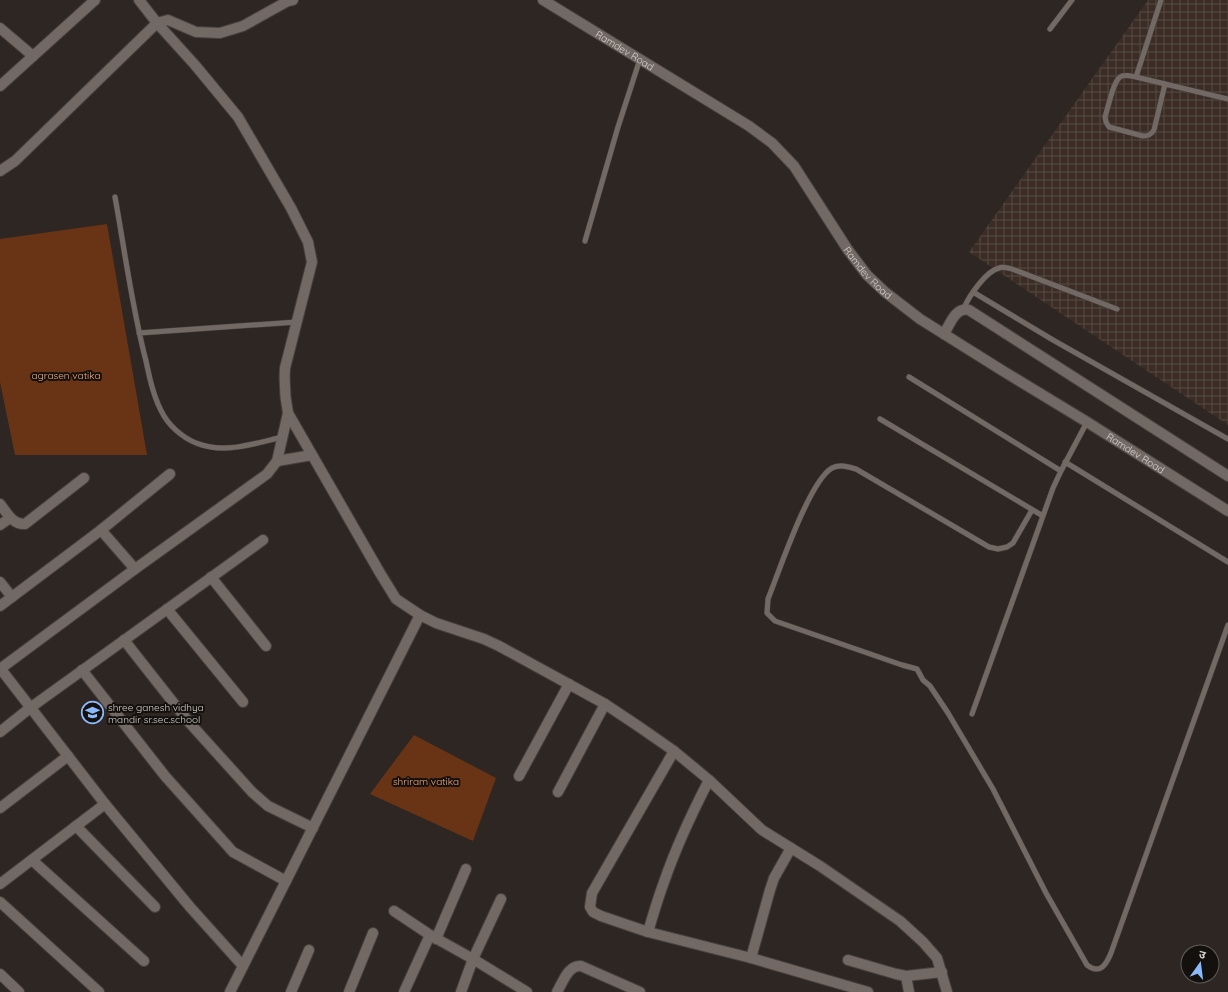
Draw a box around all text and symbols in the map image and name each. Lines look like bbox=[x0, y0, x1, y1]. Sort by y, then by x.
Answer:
street label: Ramdev Road bbox=[593, 27, 657, 73]
street label: Ramdev Road bbox=[841, 244, 895, 302]
park label: agrasen vatika bbox=[31, 369, 101, 382]
street label: Ramdev Road bbox=[1104, 430, 1167, 476]
school or university icon: shree ganesh vidhya mandir sr.sec.school bbox=[79, 700, 105, 726]
place label: shree ganesh vidhya mandir sr.sec.school bbox=[108, 701, 204, 726]
park label: shriram vatika bbox=[393, 775, 459, 788]
north arrow bbox=[1180, 944, 1220, 984]
text: उ bbox=[1198, 947, 1208, 962]

